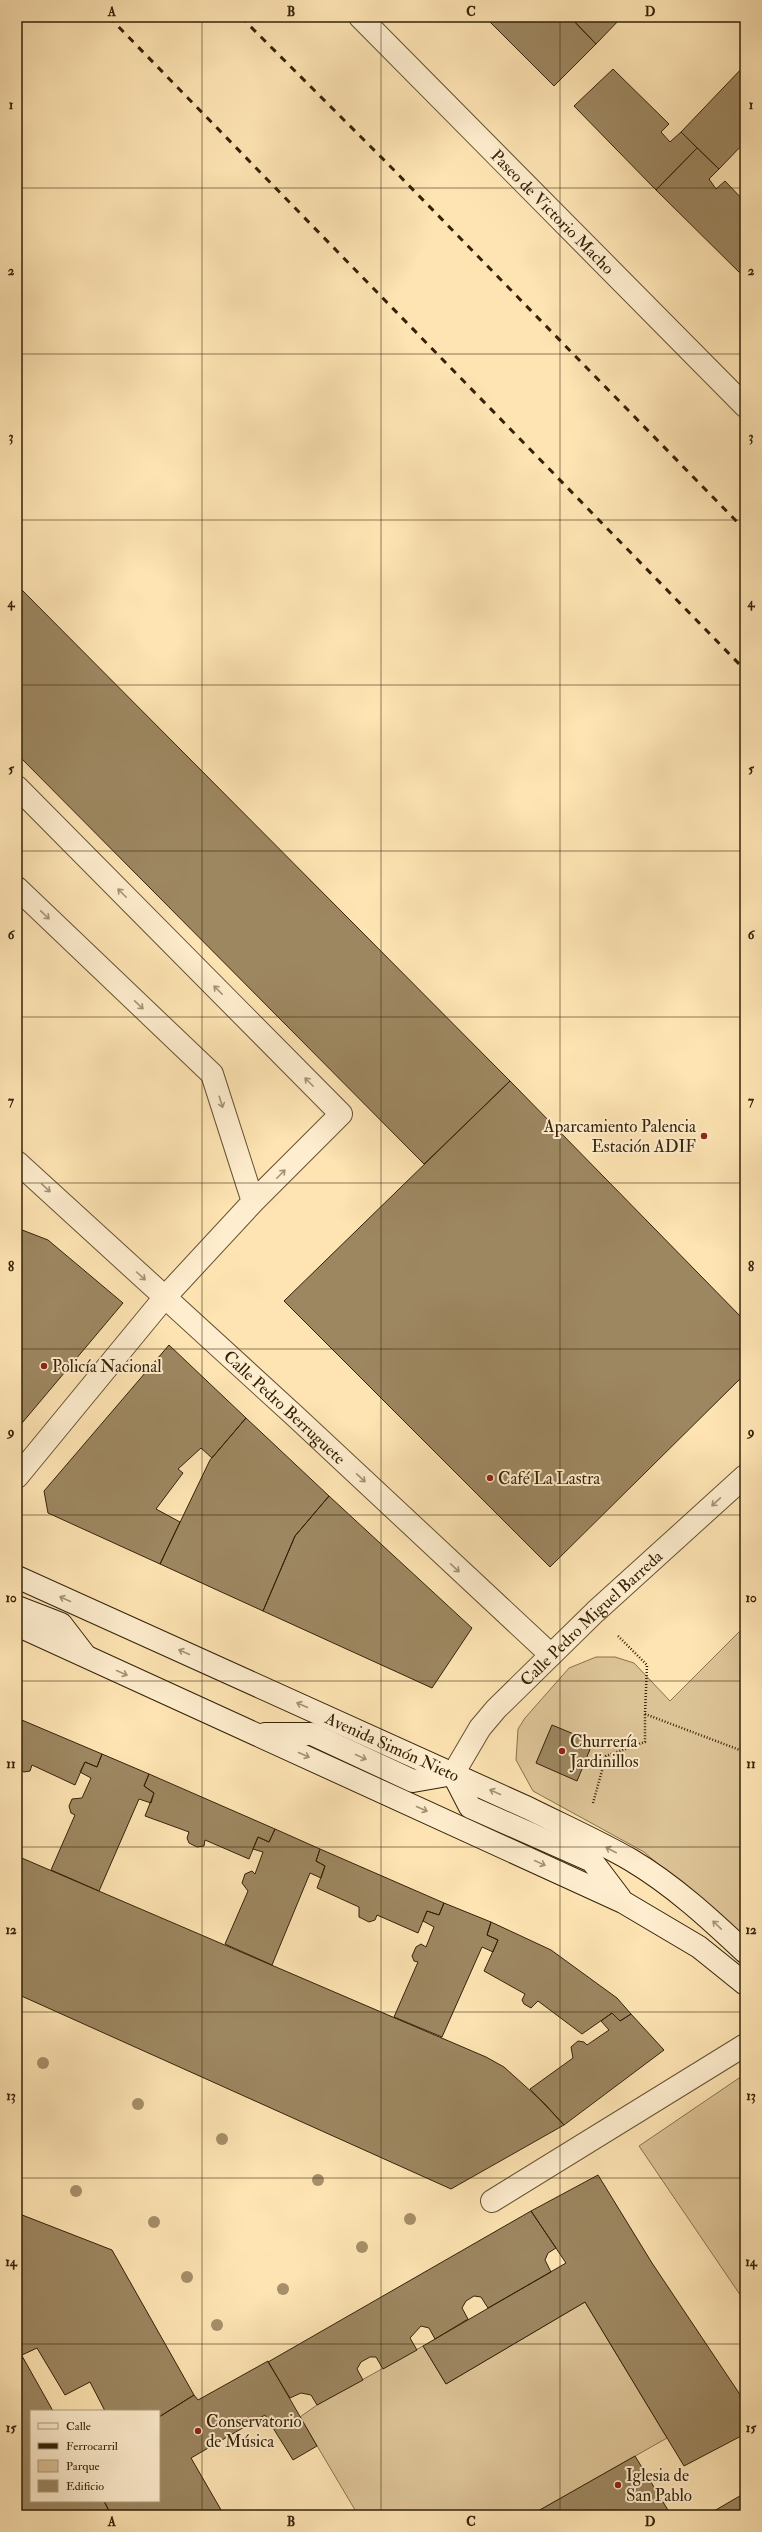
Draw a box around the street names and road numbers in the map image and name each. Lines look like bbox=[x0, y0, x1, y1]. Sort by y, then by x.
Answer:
street label: Paseo de Victorio Macho bbox=[487, 145, 619, 279]
street label: Calle Pedro Berruguete bbox=[219, 1346, 350, 1469]
street label: Calle Pedro Miguel Barreda bbox=[516, 1545, 668, 1690]
street label: Avenida Simón Nieto bbox=[321, 1707, 463, 1786]

